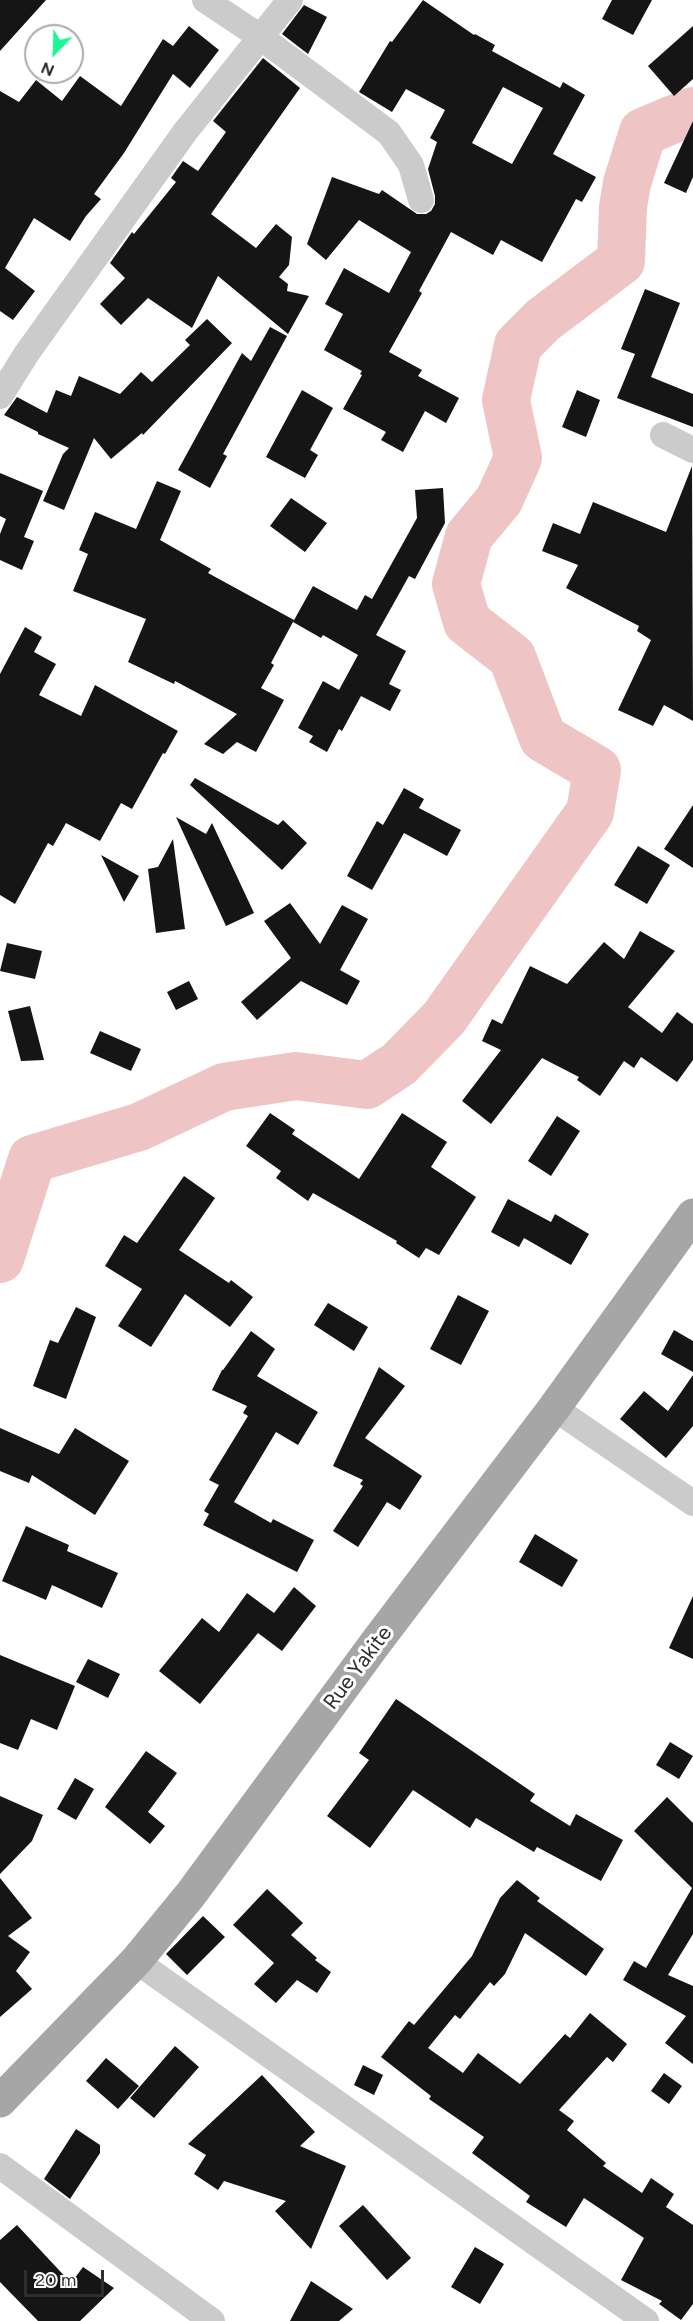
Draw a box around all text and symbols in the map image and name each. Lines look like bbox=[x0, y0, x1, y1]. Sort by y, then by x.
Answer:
north arrow bbox=[24, 24, 84, 84]
text: N bbox=[38, 58, 57, 80]
street label: Rue Yakite bbox=[318, 1621, 398, 1715]
scale bar bbox=[27, 2258, 106, 2296]
text: 20 m bbox=[35, 2269, 76, 2291]

